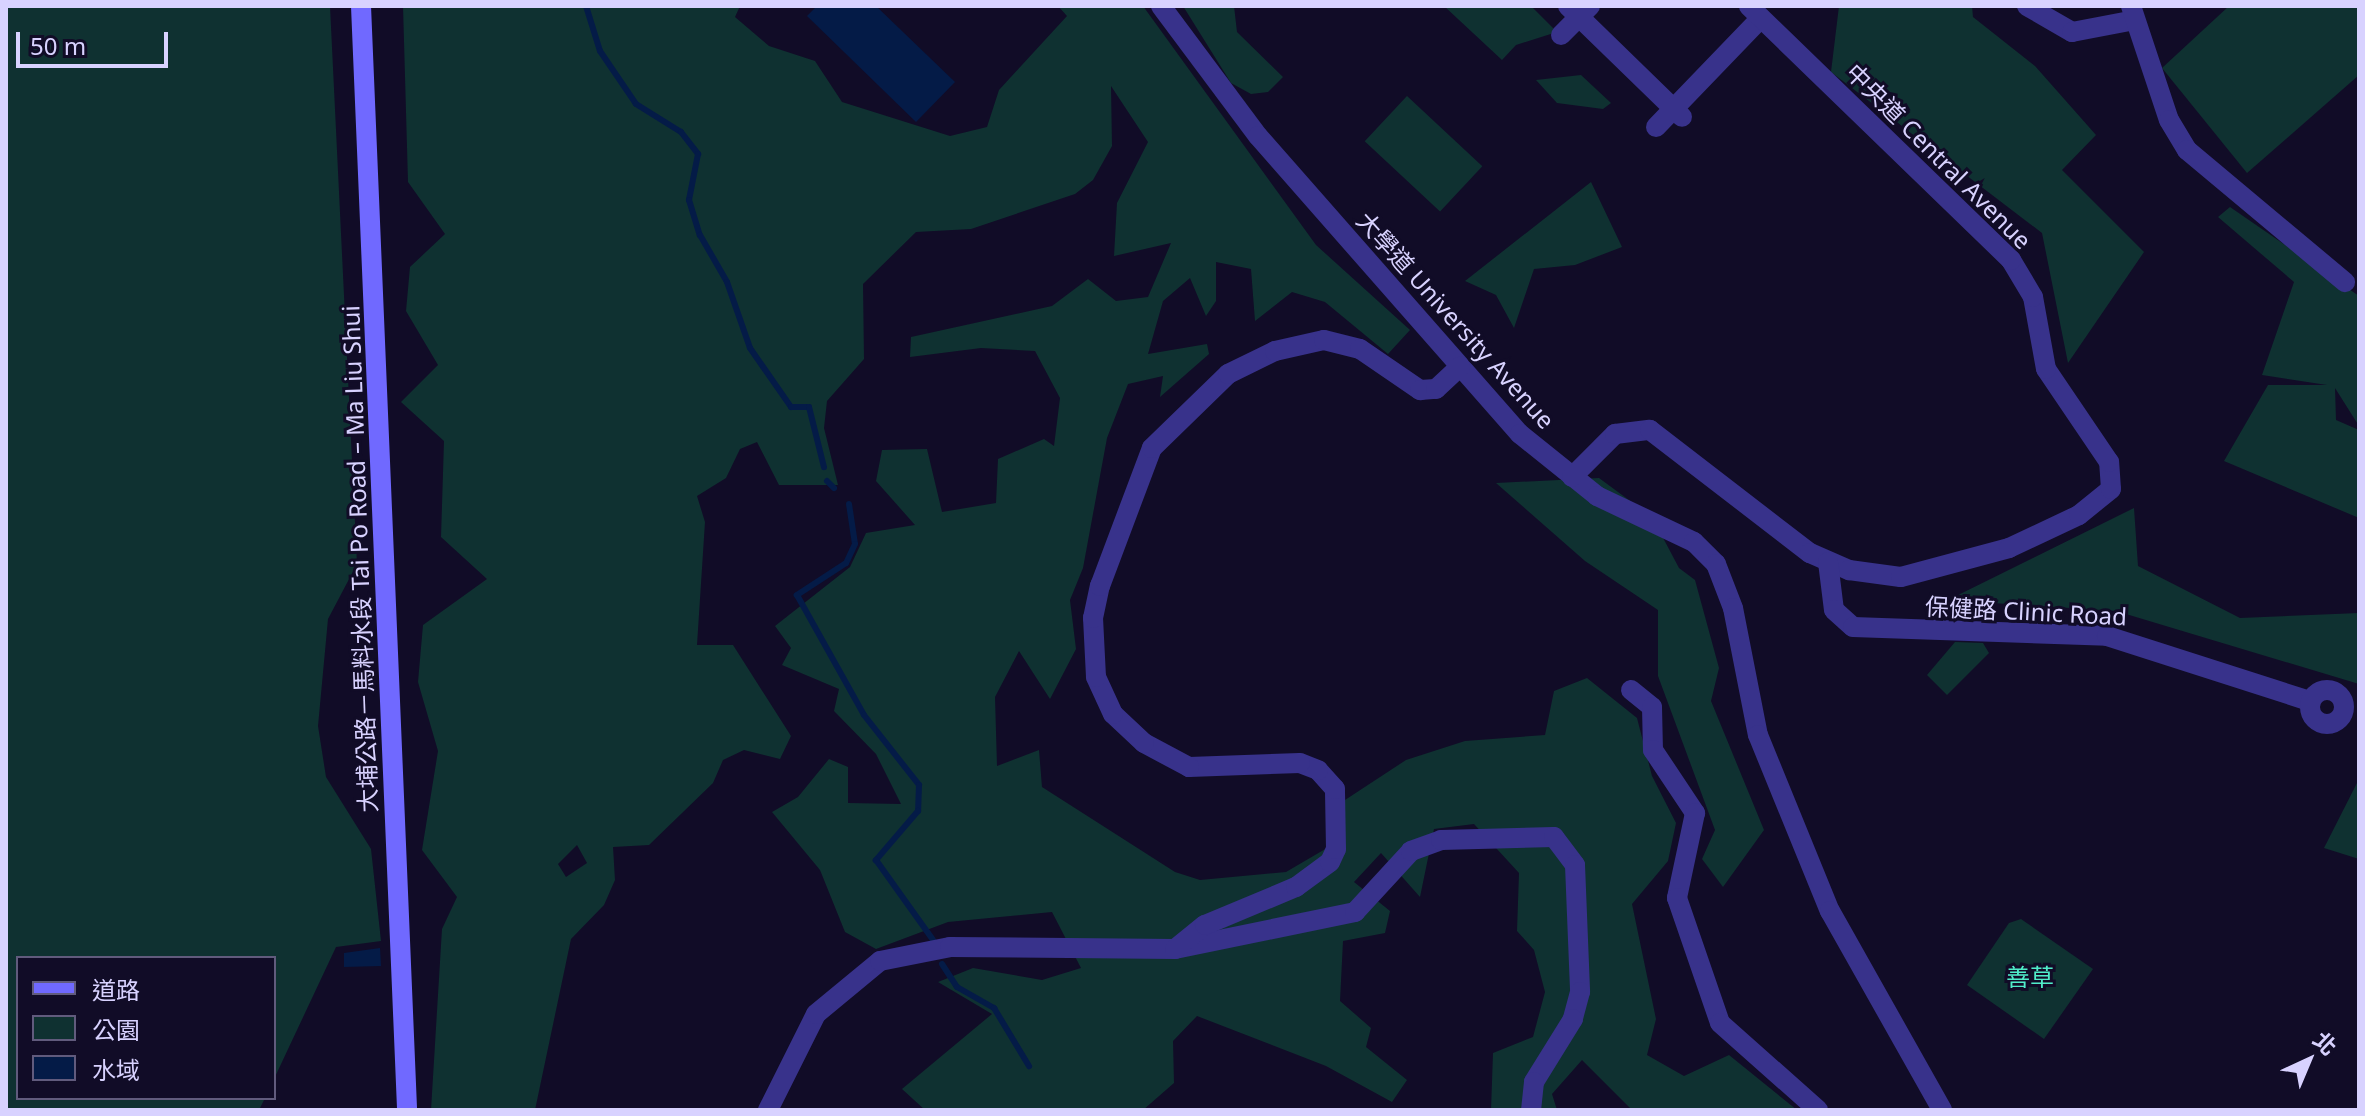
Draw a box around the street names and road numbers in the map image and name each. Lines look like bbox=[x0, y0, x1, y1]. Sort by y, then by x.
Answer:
street label: 中央道 Central Avenue bbox=[1840, 57, 2038, 255]
street label: 大學道 University Avenue bbox=[1351, 206, 1561, 434]
street label: 大埔公路－馬料水段 Tai Po Road – Ma Liu Shui bbox=[336, 305, 382, 813]
street label: 保健路 Clinic Road bbox=[1924, 591, 2128, 631]

